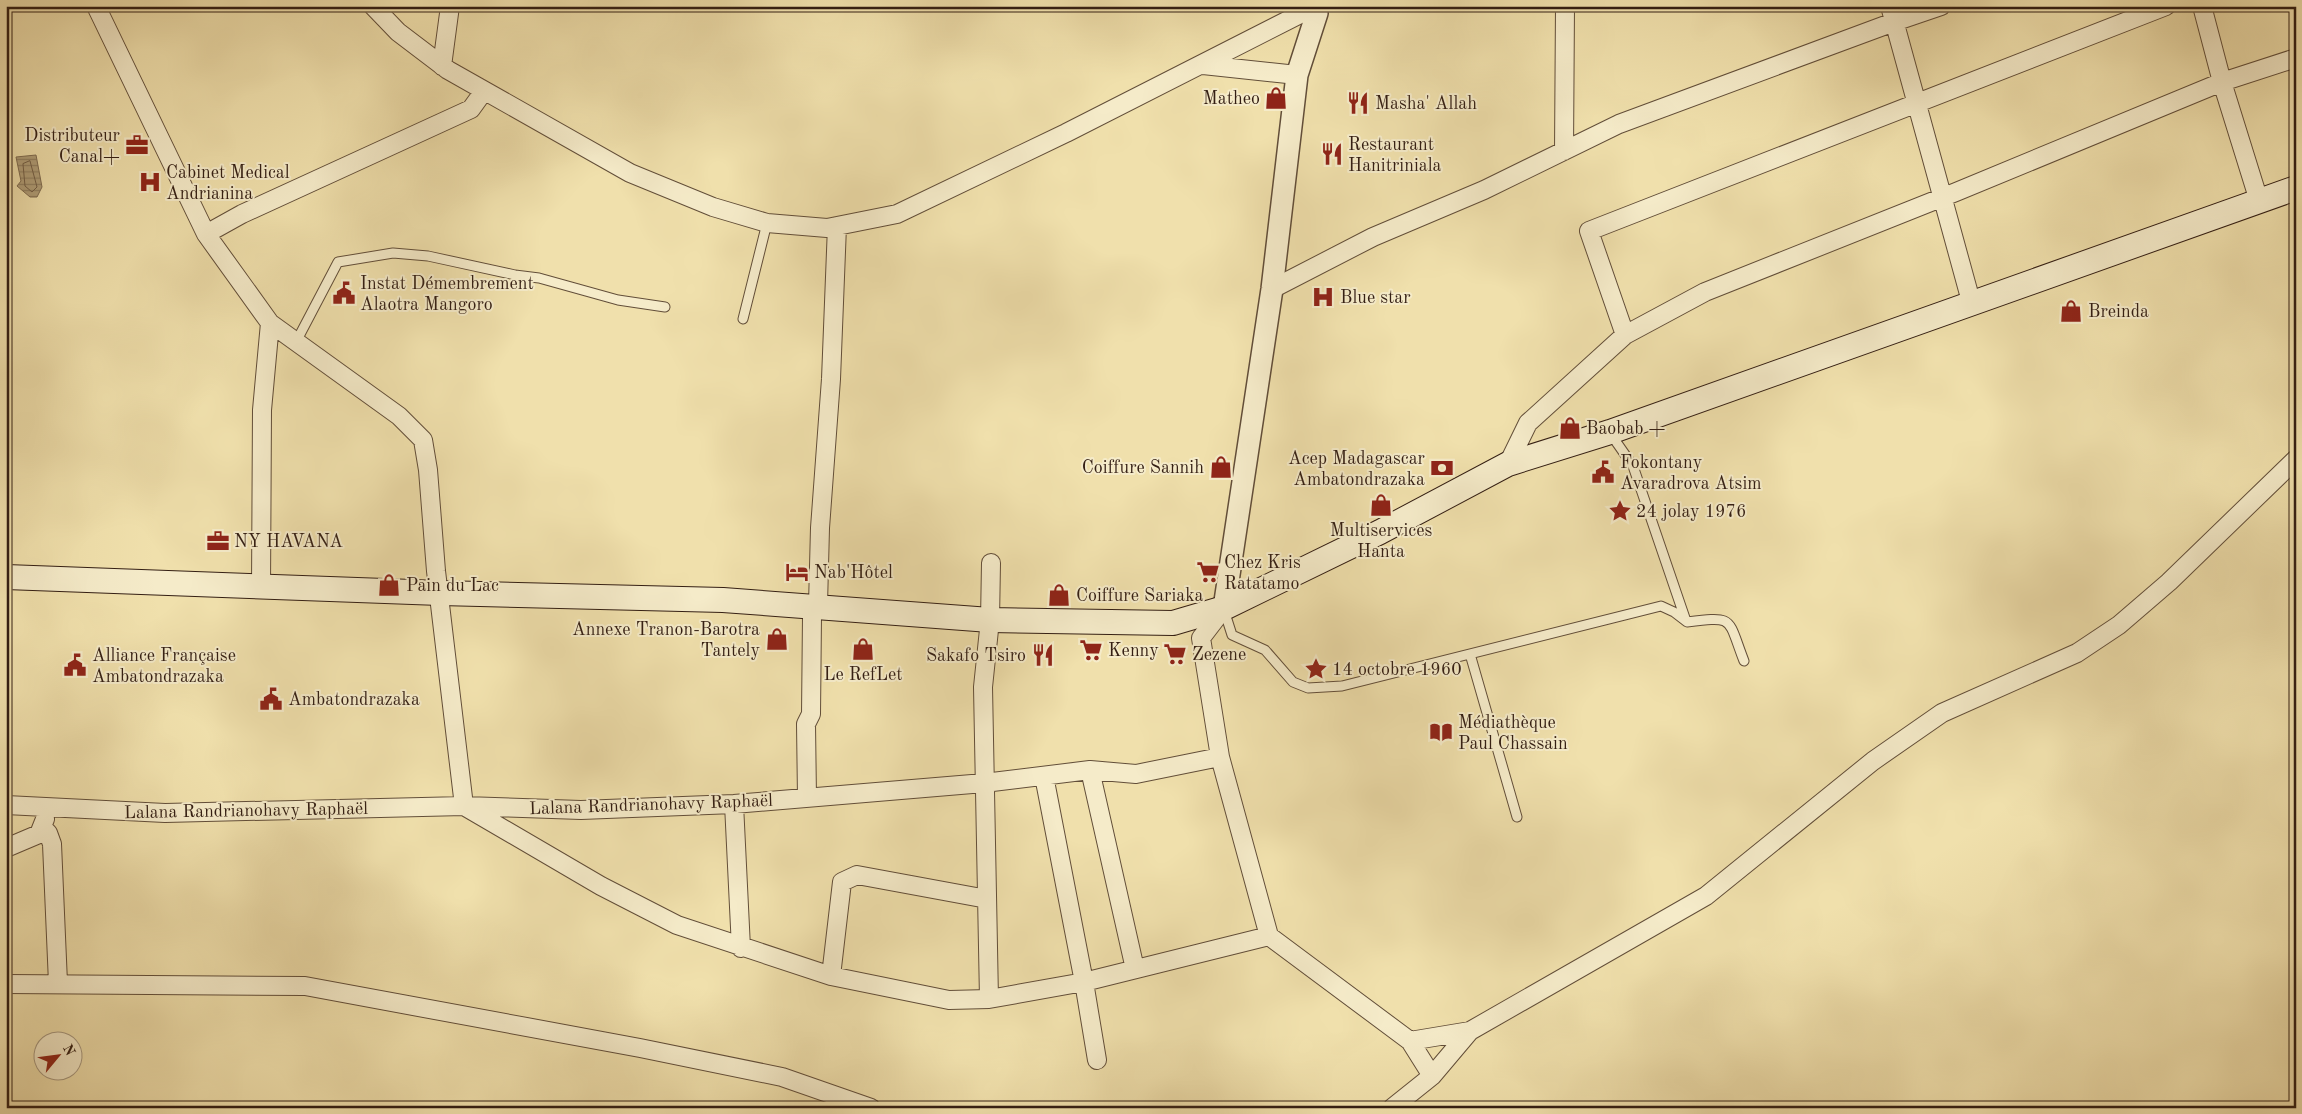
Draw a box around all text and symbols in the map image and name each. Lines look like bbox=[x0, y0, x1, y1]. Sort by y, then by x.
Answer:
shop icon: Matheo bbox=[1263, 85, 1289, 111]
place label: Matheo bbox=[1203, 90, 1260, 108]
restaurant icon: Masha' Allah bbox=[1345, 90, 1371, 116]
place label: Masha' Allah bbox=[1375, 95, 1477, 113]
place label: Distributeur Canal+ bbox=[24, 127, 121, 166]
office icon: Distributeur Canal+ bbox=[124, 132, 150, 158]
place label: Restaurant Hanitriniala bbox=[1348, 136, 1442, 175]
restaurant icon: Restaurant Hanitriniala bbox=[1319, 141, 1345, 167]
place label: Cabinet Medical Andrianina bbox=[166, 164, 290, 203]
hospital icon: Cabinet Medical Andrianina bbox=[137, 169, 163, 195]
place label: Instat Démembrement Alaotra Mangoro bbox=[360, 275, 534, 314]
public building icon: Instat Démembrement Alaotra Mangoro bbox=[331, 280, 357, 306]
hospital icon: Blue star bbox=[1310, 284, 1336, 310]
place label: Blue star bbox=[1340, 289, 1411, 307]
shop icon: Breinda bbox=[2058, 298, 2084, 324]
place label: Breinda bbox=[2088, 303, 2149, 321]
shop icon: Baobab + bbox=[1557, 415, 1583, 441]
place label: Baobab + bbox=[1586, 420, 1666, 438]
place label: Acep Madagascar Ambatondrazaka bbox=[1288, 450, 1426, 489]
shop icon: Coiffure Sannih bbox=[1208, 454, 1234, 480]
place label: Fokontany Avaradrova Atsim bbox=[1620, 454, 1762, 493]
bank icon: Acep Madagascar Ambatondrazaka bbox=[1429, 455, 1455, 481]
place label: Coiffure Sannih bbox=[1082, 459, 1204, 477]
public building icon: Fokontany Avaradrova Atsim bbox=[1590, 459, 1616, 485]
shop icon: Multiservices Hanta bbox=[1368, 492, 1394, 518]
place icon: 24 jolay 1976 bbox=[1607, 498, 1633, 524]
place label: 24 jolay 1976 bbox=[1636, 503, 1746, 521]
place label: Multiservices Hanta bbox=[1330, 522, 1432, 561]
office icon: NY HAVANA bbox=[205, 528, 231, 554]
place label: NY HAVANA bbox=[234, 533, 343, 551]
place label: Chez Kris Ratatamo bbox=[1224, 554, 1301, 593]
hotel icon: Nab'Hôtel bbox=[784, 559, 810, 585]
supermarket icon: Chez Kris Ratatamo bbox=[1195, 559, 1221, 585]
place label: Nab'Hôtel bbox=[814, 564, 893, 582]
shop icon: Pain du Lac bbox=[376, 572, 402, 598]
place label: Pain du Lac bbox=[406, 577, 499, 595]
shop icon: Coiffure Sariaka bbox=[1046, 582, 1072, 608]
place label: Coiffure Sariaka bbox=[1076, 587, 1204, 605]
place label: Annexe Tranon-Barotra Tantely bbox=[572, 621, 760, 660]
shop icon: Annexe Tranon-Barotra Tantely bbox=[764, 626, 790, 652]
shop icon: Le RefLet bbox=[850, 636, 876, 662]
supermarket icon: Kenny bbox=[1078, 637, 1104, 663]
supermarket icon: Zezene bbox=[1162, 641, 1188, 667]
restaurant icon: Sakafo Tsiro bbox=[1030, 642, 1056, 668]
place label: Kenny bbox=[1108, 642, 1159, 660]
place label: Zezene bbox=[1192, 646, 1246, 664]
place label: Alliance Française Ambatondrazaka bbox=[92, 647, 236, 686]
place label: Sakafo Tsiro bbox=[926, 647, 1026, 665]
public building icon: Alliance Française Ambatondrazaka bbox=[62, 652, 88, 678]
place icon: 14 octobre 1960 bbox=[1303, 656, 1329, 682]
place label: 14 octobre 1960 bbox=[1332, 661, 1462, 679]
place label: Le RefLet bbox=[823, 666, 903, 684]
public building icon: Ambatondrazaka bbox=[258, 686, 284, 712]
place label: Ambatondrazaka bbox=[288, 691, 420, 709]
place label: Médiathèque Paul Chassain bbox=[1458, 714, 1568, 753]
library icon: Médiathèque Paul Chassain bbox=[1428, 719, 1454, 745]
street label: Lalana Randrianohavy Raphaël bbox=[529, 792, 774, 818]
street label: Lalana Randrianohavy Raphaël bbox=[124, 800, 368, 822]
north arrow bbox=[32, 1032, 82, 1082]
text: N bbox=[60, 1042, 77, 1059]

